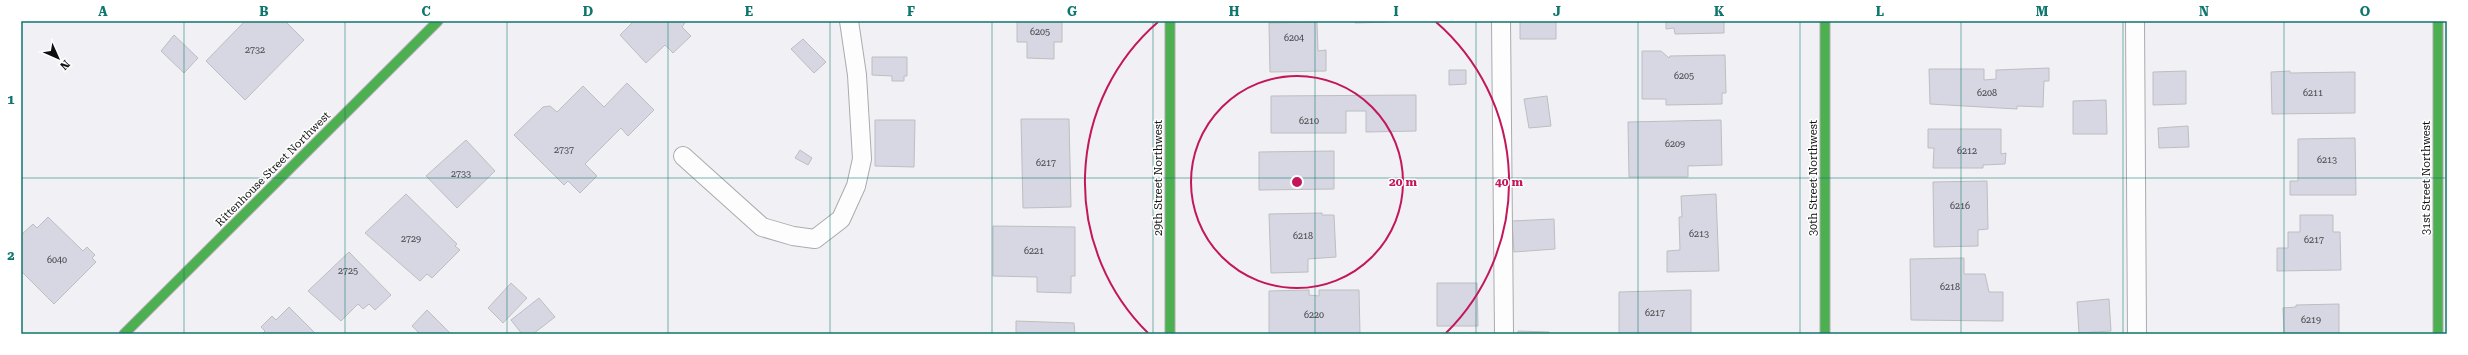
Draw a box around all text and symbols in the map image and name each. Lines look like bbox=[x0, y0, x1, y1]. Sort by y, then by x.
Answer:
text: A bbox=[98, 4, 108, 19]
text: B bbox=[259, 4, 269, 19]
text: C bbox=[421, 4, 431, 19]
text: D bbox=[583, 4, 593, 19]
text: E bbox=[745, 4, 753, 19]
text: F bbox=[907, 4, 915, 19]
text: G bbox=[1067, 4, 1077, 19]
text: H bbox=[1229, 4, 1240, 19]
text: I bbox=[1393, 4, 1399, 19]
text: J bbox=[1553, 4, 1561, 19]
text: K bbox=[1714, 4, 1725, 19]
text: L bbox=[1876, 4, 1884, 19]
text: M bbox=[2036, 4, 2049, 19]
text: N bbox=[2199, 4, 2209, 19]
text: O bbox=[2360, 4, 2371, 19]
house number: 6205 bbox=[1030, 27, 1050, 37]
house number: 6204 bbox=[1284, 33, 1304, 43]
north arrow bbox=[38, 38, 78, 78]
house number: 2732 bbox=[245, 45, 265, 55]
text: N bbox=[57, 57, 72, 73]
house number: 6205 bbox=[1674, 71, 1694, 81]
house number: 6208 bbox=[1977, 88, 1997, 98]
house number: 6211 bbox=[2303, 88, 2323, 98]
text: 1 bbox=[7, 92, 15, 107]
street label: Rittenhouse Street Northwest bbox=[213, 109, 333, 229]
house number: 6210 bbox=[1299, 116, 1319, 126]
street label: 29th Street Northwest bbox=[1152, 120, 1165, 236]
street label: 30th Street Northwest bbox=[1807, 120, 1820, 236]
street label: 31st Street Northwest bbox=[2420, 121, 2433, 235]
house number: 6209 bbox=[1665, 139, 1685, 149]
house number: 2737 bbox=[554, 145, 574, 155]
house number: 6212 bbox=[1957, 146, 1977, 156]
house number: 6213 bbox=[2317, 155, 2337, 165]
house number: 6217 bbox=[1036, 158, 1056, 168]
house number: 2733 bbox=[451, 169, 471, 179]
centre of rings bbox=[1290, 175, 1304, 189]
text: 20 m bbox=[1389, 175, 1417, 189]
text: 40 m bbox=[1495, 175, 1523, 189]
house number: 6216 bbox=[1950, 201, 1970, 211]
house number: 6213 bbox=[1689, 229, 1709, 239]
house number: 6218 bbox=[1293, 231, 1313, 241]
house number: 2729 bbox=[401, 234, 421, 244]
house number: 6217 bbox=[2304, 235, 2324, 245]
house number: 6221 bbox=[1024, 246, 1044, 256]
text: 2 bbox=[7, 248, 15, 263]
house number: 6040 bbox=[47, 255, 67, 265]
house number: 2725 bbox=[338, 266, 358, 276]
house number: 6218 bbox=[1940, 282, 1960, 292]
house number: 6217 bbox=[1645, 308, 1665, 318]
house number: 6220 bbox=[1304, 310, 1324, 320]
house number: 6219 bbox=[2301, 315, 2321, 325]

